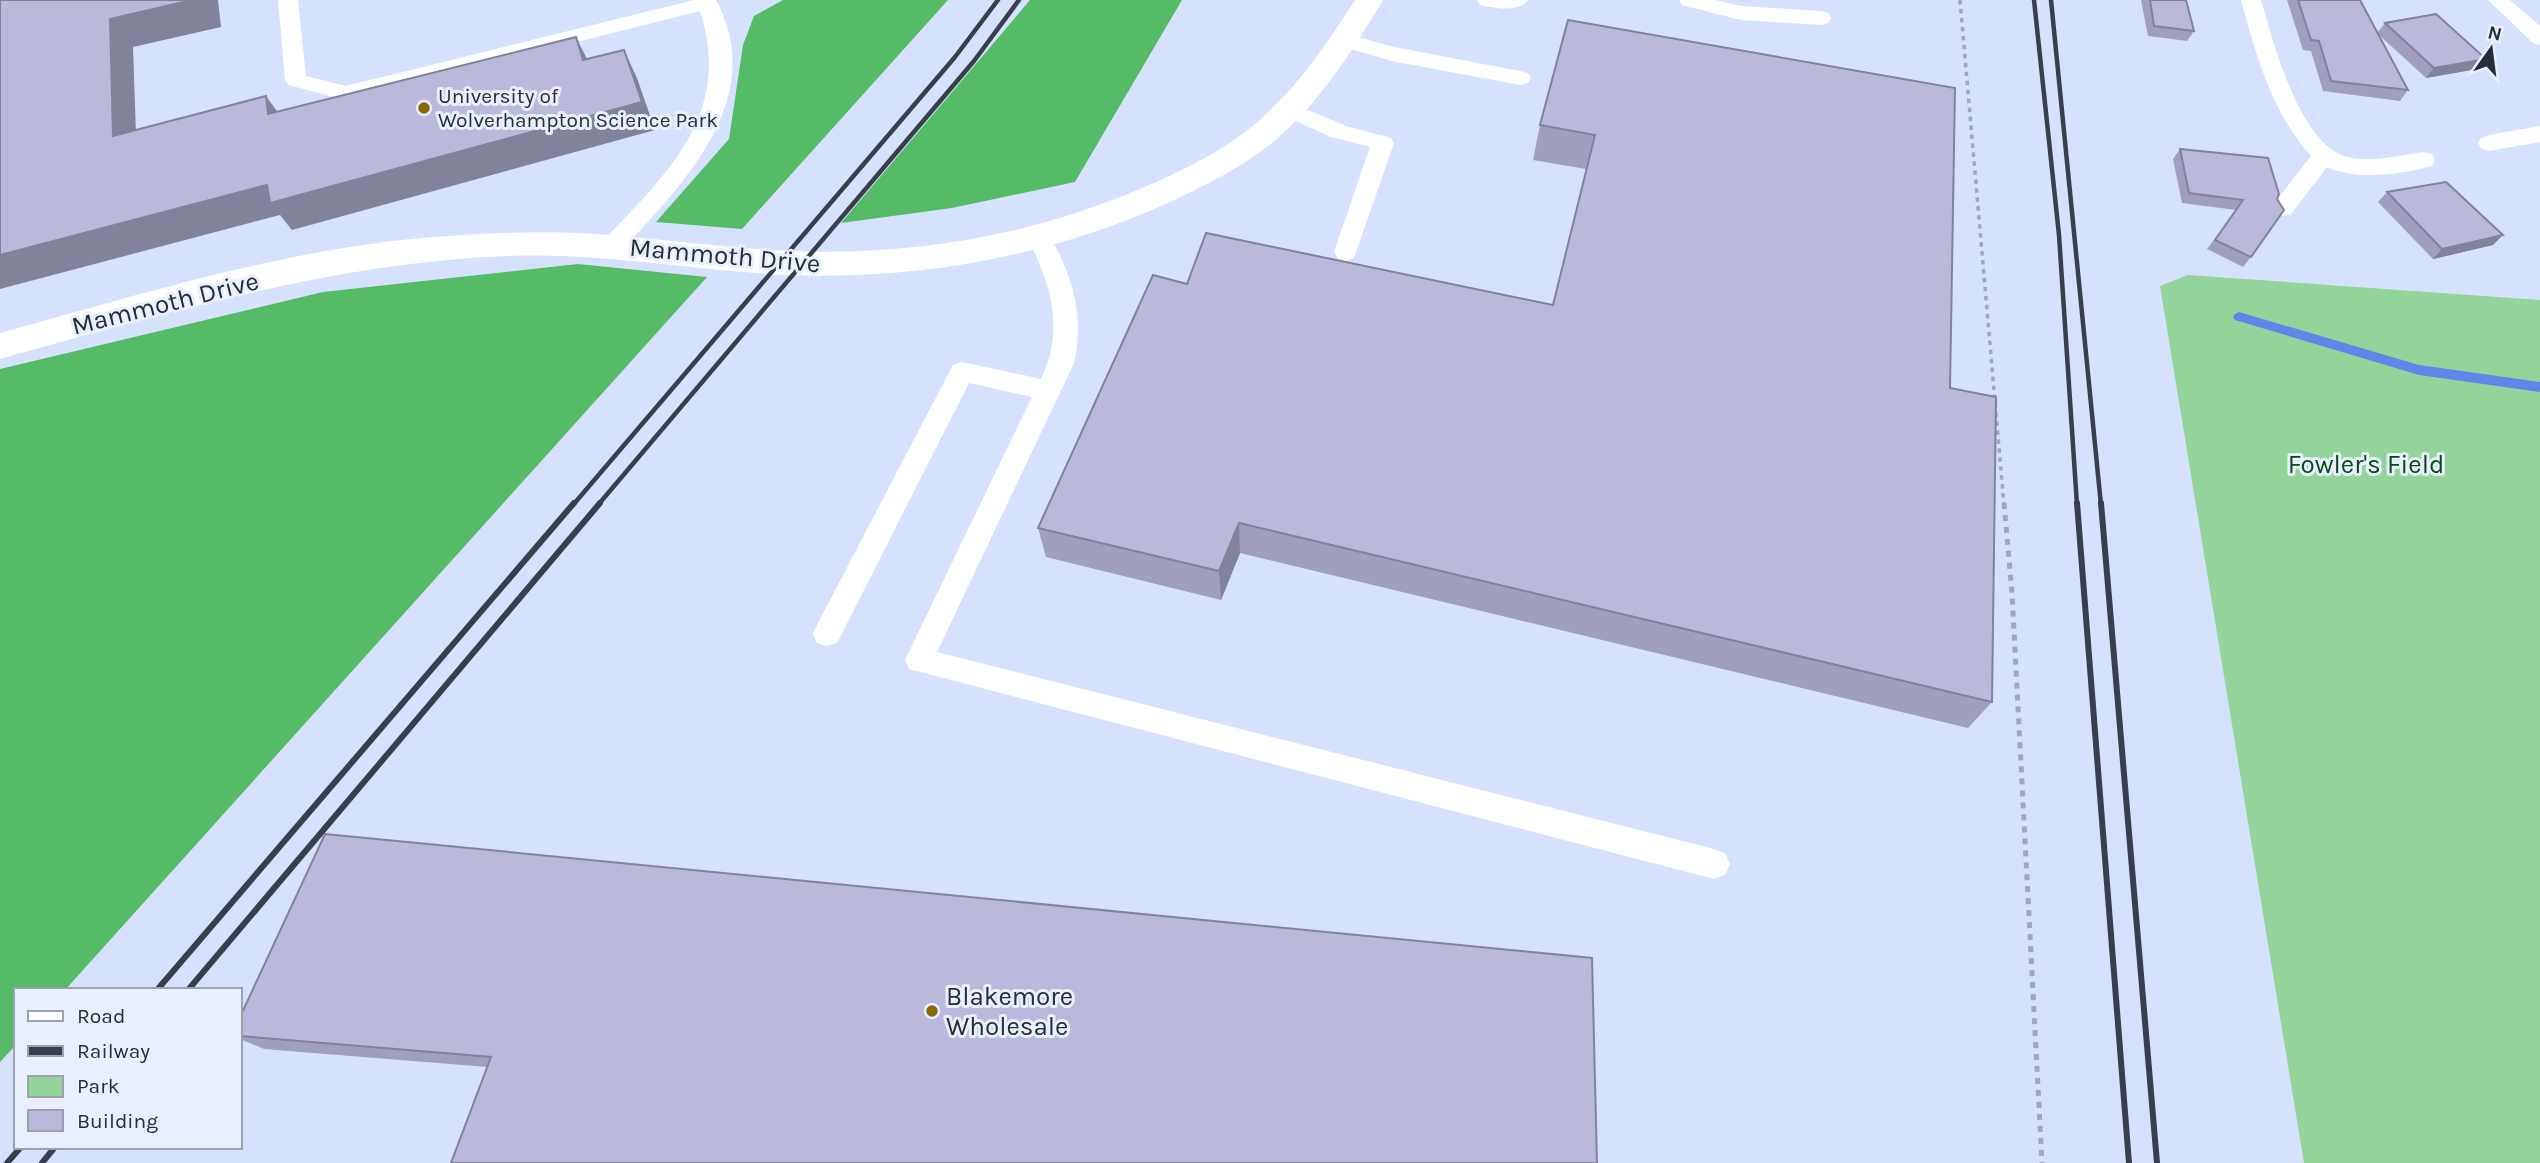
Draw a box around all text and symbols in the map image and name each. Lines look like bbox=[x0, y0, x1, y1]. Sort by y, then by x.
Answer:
north arrow bbox=[2456, 14, 2526, 84]
text: N bbox=[2486, 21, 2504, 46]
place label: University of Wolverhampton Science Park bbox=[438, 84, 718, 132]
marker: University of Wolverhampton Science Park bbox=[416, 100, 432, 116]
street label: Mammoth Drive bbox=[628, 232, 822, 279]
street label: Mammoth Drive bbox=[68, 265, 262, 342]
park label: Fowler's Field bbox=[2288, 449, 2444, 480]
place label: Blakemore Wholesale bbox=[946, 981, 1073, 1042]
legend bbox=[14, 988, 242, 1149]
marker: Blakemore Wholesale bbox=[924, 1003, 940, 1019]
text: Road bbox=[77, 1004, 125, 1028]
text: Railway bbox=[77, 1039, 150, 1063]
text: Park bbox=[77, 1074, 120, 1098]
text: Building bbox=[77, 1109, 158, 1133]

